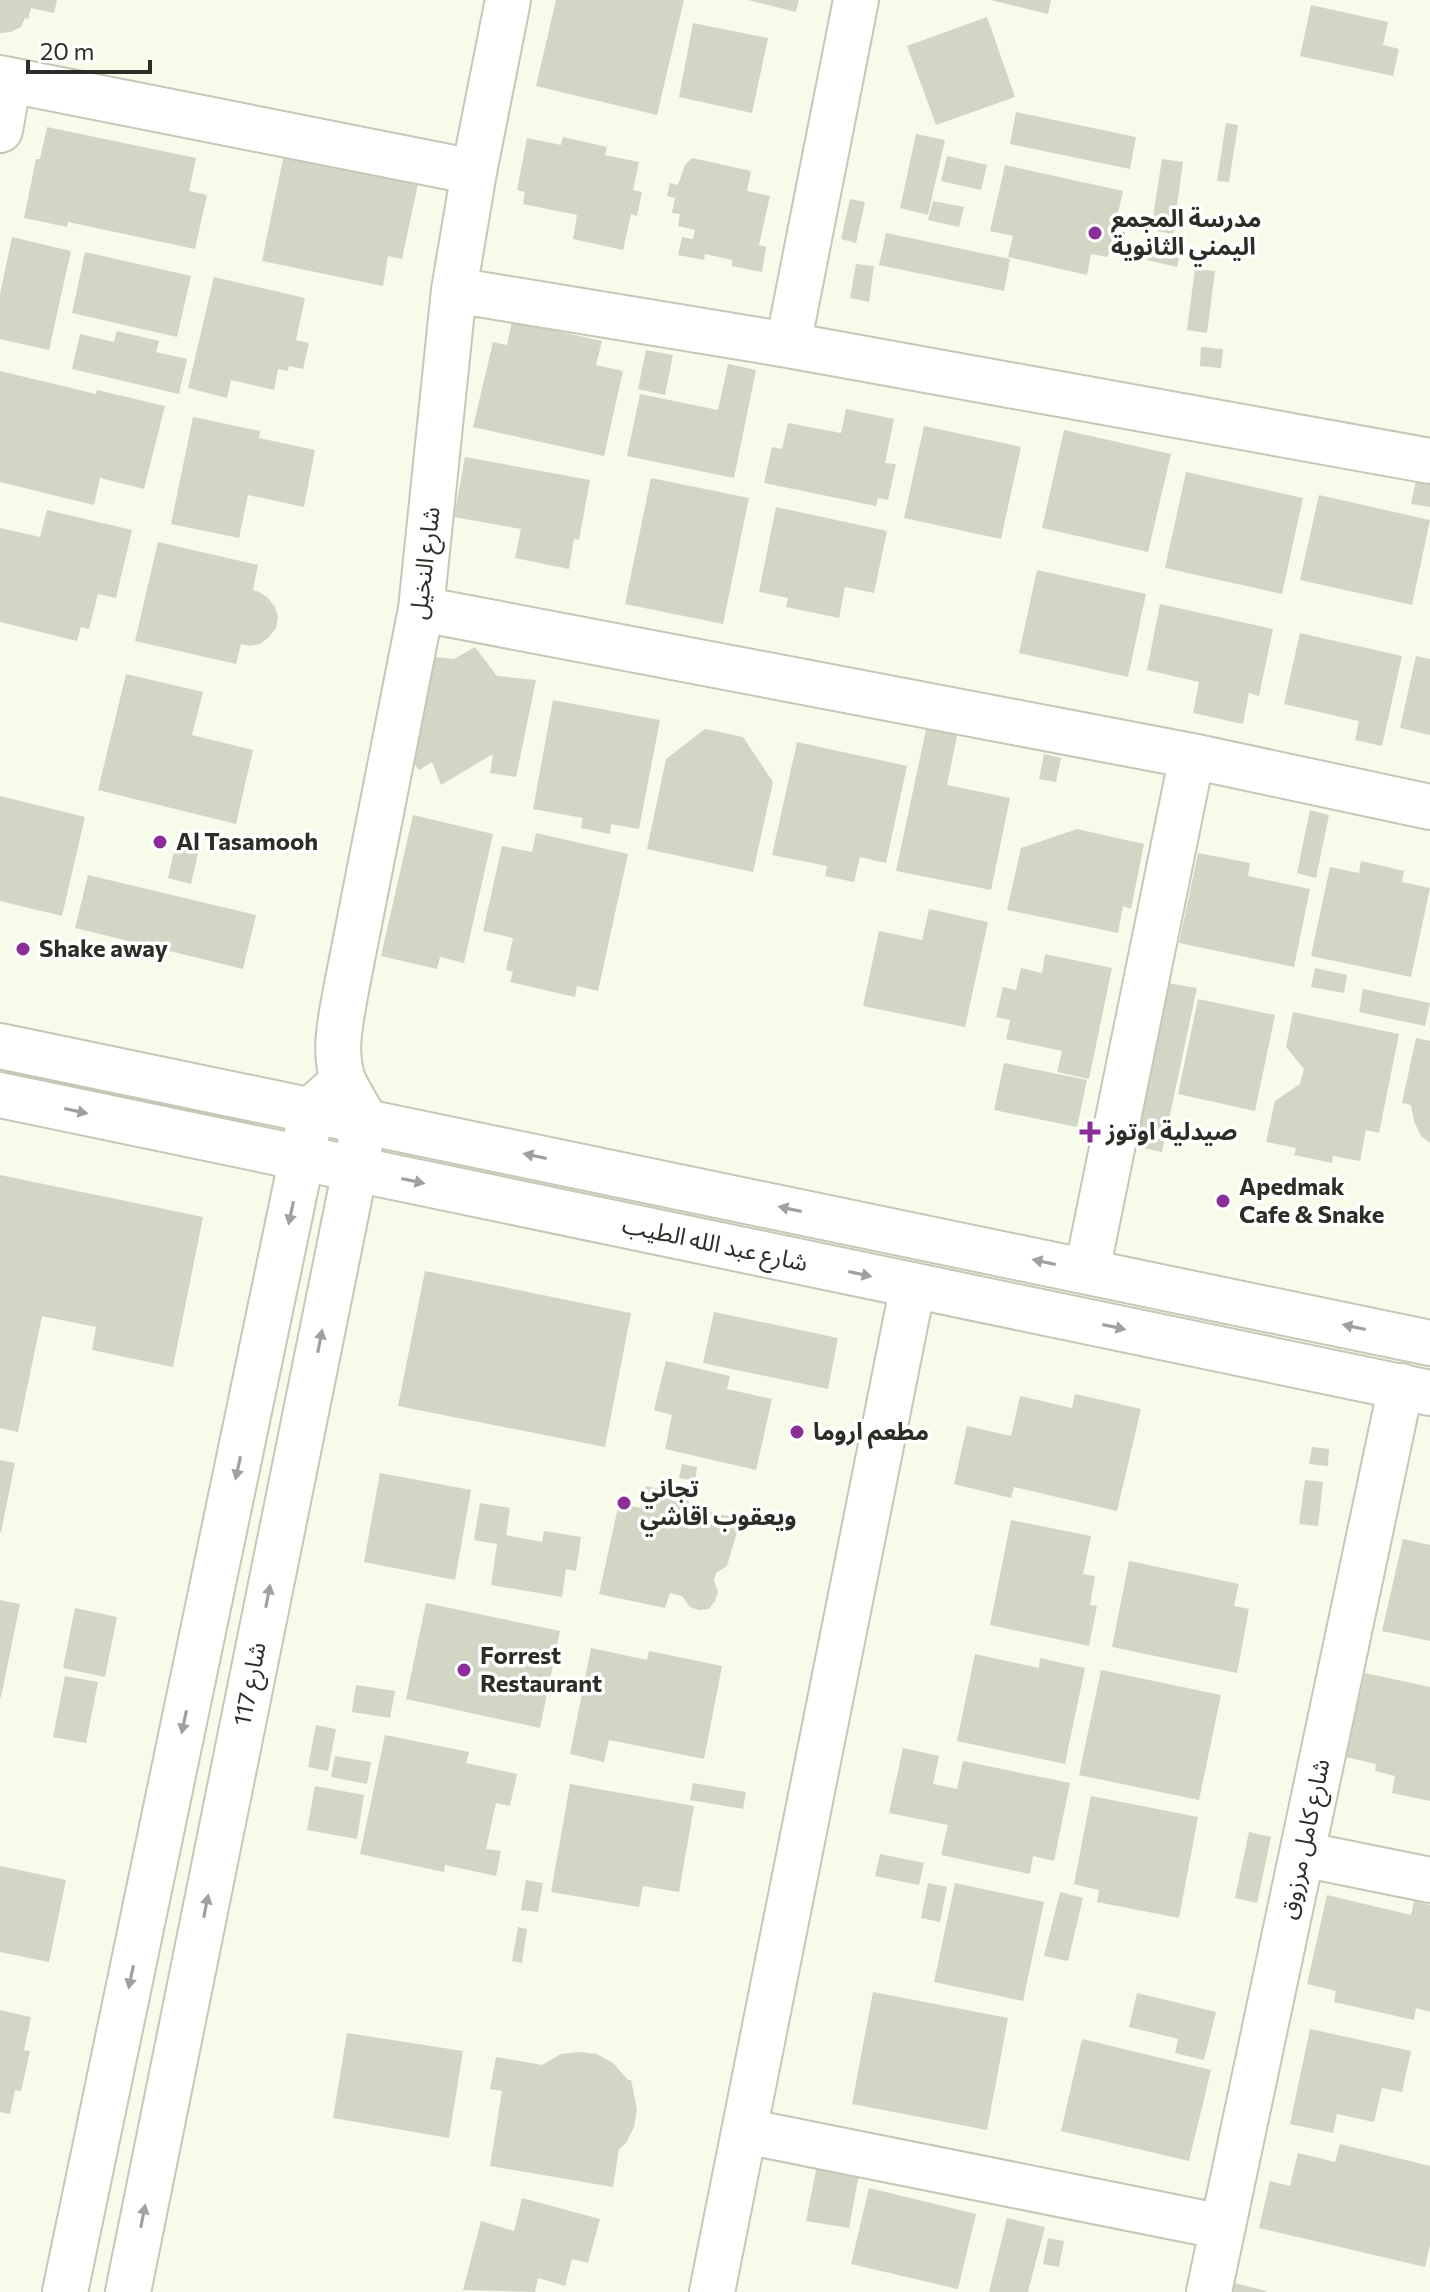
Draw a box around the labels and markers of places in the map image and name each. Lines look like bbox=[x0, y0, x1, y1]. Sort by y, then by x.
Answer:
place label: مدرسة المجمع اليمني الثانوية bbox=[1111, 203, 1262, 267]
marker: مدرسة المجمع اليمني الثانوية bbox=[1086, 224, 1104, 242]
place label: Al Tasamooh bbox=[176, 826, 318, 855]
marker: Al Tasamooh bbox=[151, 833, 169, 851]
place label: Shake away bbox=[39, 933, 168, 962]
marker: Shake away bbox=[14, 940, 32, 958]
place label: صيدلية اوتوز bbox=[1105, 1116, 1237, 1146]
marker: صيدلية اوتوز bbox=[1081, 1123, 1099, 1141]
place label: Apedmak Cafe & Snake bbox=[1239, 1171, 1384, 1228]
marker: Apedmak Cafe & Snake bbox=[1214, 1192, 1232, 1210]
place label: مطعم اروما bbox=[813, 1416, 929, 1449]
marker: مطعم اروما bbox=[788, 1423, 806, 1441]
place label: تجاني ويعقوب اقاشي bbox=[640, 1473, 797, 1537]
marker: تجاني ويعقوب اقاشي bbox=[615, 1494, 633, 1512]
place label: Forrest Restaurant bbox=[480, 1640, 602, 1697]
marker: Forrest Restaurant bbox=[455, 1661, 473, 1679]

